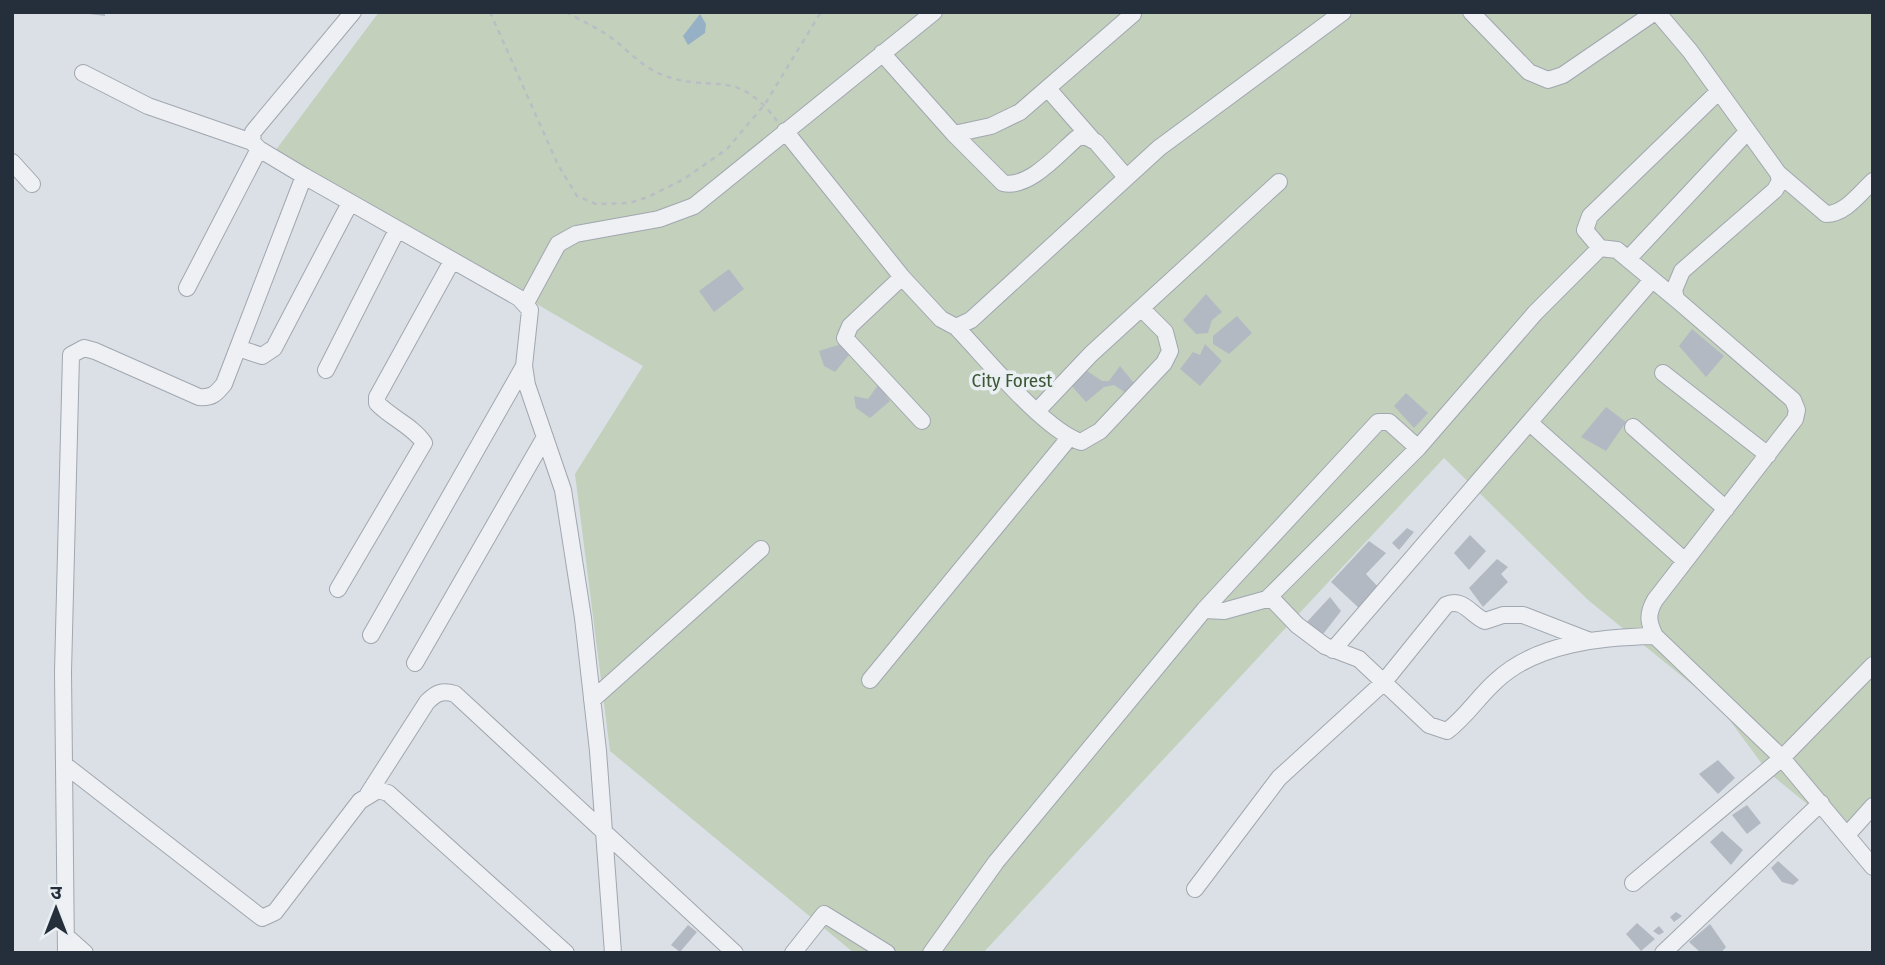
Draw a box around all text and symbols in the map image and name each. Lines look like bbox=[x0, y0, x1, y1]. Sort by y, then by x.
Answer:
park label: City Forest bbox=[972, 369, 1053, 392]
north arrow bbox=[21, 874, 91, 944]
text: उ bbox=[50, 881, 62, 904]

